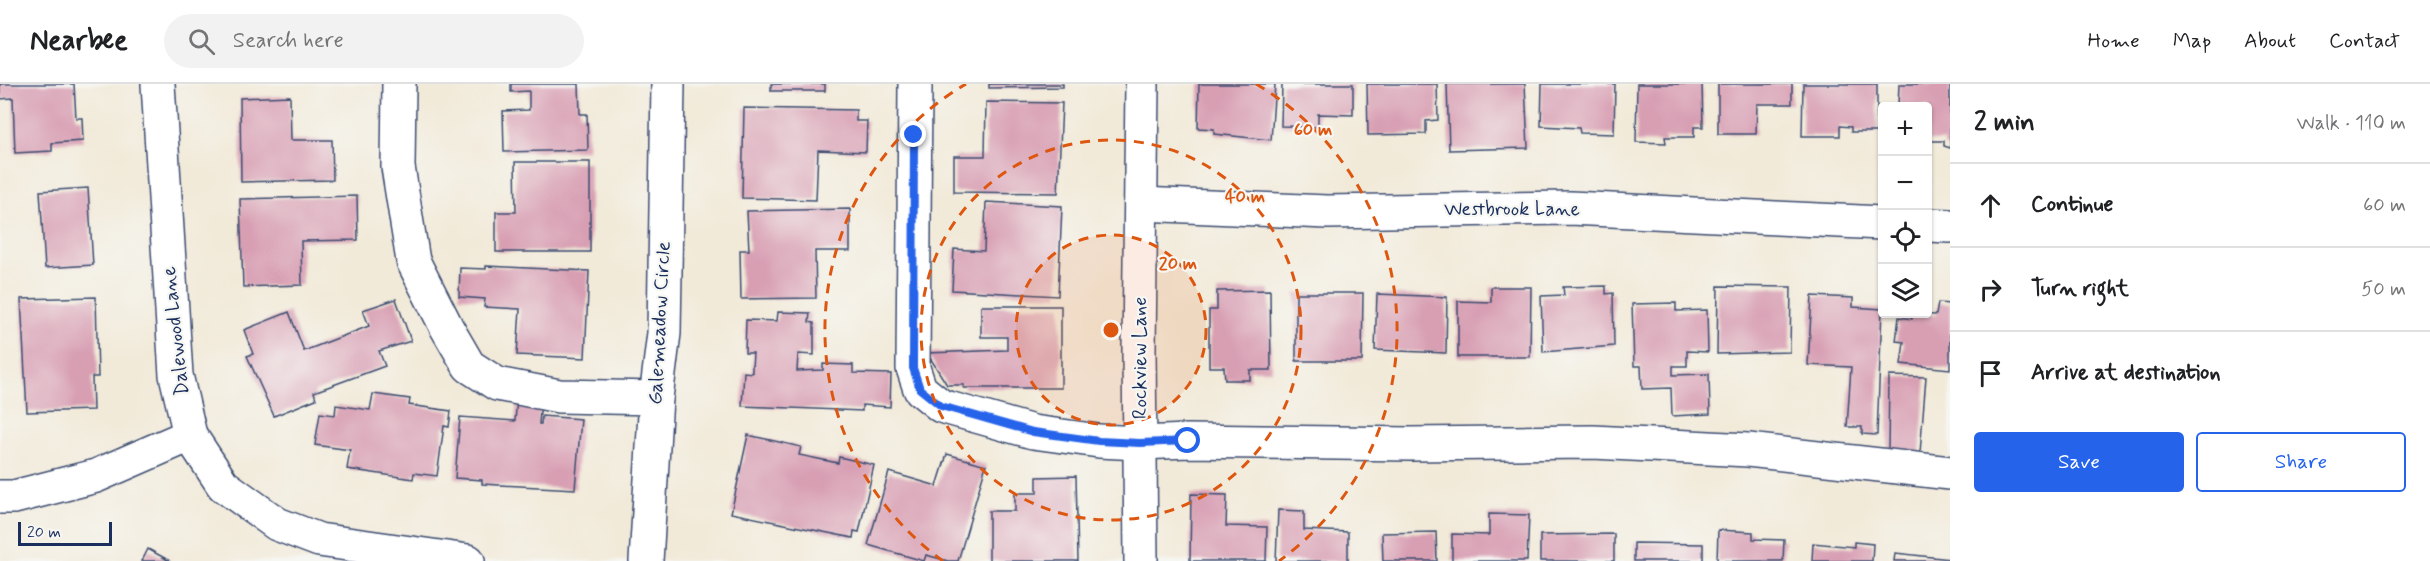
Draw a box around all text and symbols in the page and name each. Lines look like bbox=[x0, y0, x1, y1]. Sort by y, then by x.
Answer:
search box bbox=[164, 14, 584, 68]
text: Nearbee bbox=[30, 23, 128, 60]
icon: search bbox=[185, 25, 218, 58]
text: Search here bbox=[233, 27, 344, 55]
text: Home bbox=[2088, 27, 2140, 55]
text: Map bbox=[2173, 27, 2211, 55]
text: About bbox=[2244, 27, 2296, 55]
text: Contact bbox=[2329, 27, 2400, 55]
map controls bbox=[1878, 102, 1932, 318]
button: + bbox=[1878, 102, 1932, 156]
text: 2 min bbox=[1974, 106, 2035, 140]
text: Walk · 110 m bbox=[2297, 110, 2406, 137]
text: 60 m bbox=[1294, 118, 1332, 142]
route end bbox=[900, 121, 926, 147]
button: − bbox=[1878, 156, 1932, 210]
text: 40 m bbox=[1225, 185, 1265, 209]
icon: ahead bbox=[1974, 189, 2007, 222]
text: Continue bbox=[2031, 191, 2113, 219]
text: 60 m bbox=[2363, 192, 2406, 219]
street label: Westbrook Lane bbox=[1444, 196, 1580, 223]
button: locate bbox=[1878, 210, 1932, 264]
street label: Galemeadow Circle bbox=[642, 240, 678, 405]
text: 20 m bbox=[1159, 252, 1197, 276]
button: layers bbox=[1878, 264, 1932, 318]
street label: Dalewood Lane bbox=[156, 265, 196, 397]
icon: right bbox=[1974, 273, 2007, 306]
text: Turn right bbox=[2031, 275, 2129, 303]
text: 50 m bbox=[2361, 276, 2406, 303]
street label: Rockview Lane bbox=[1127, 297, 1154, 419]
centre of rings bbox=[1101, 320, 1121, 340]
icon: arrive bbox=[1974, 357, 2007, 390]
text: Arrive at destination bbox=[2031, 359, 2221, 387]
route start bbox=[1174, 427, 1200, 453]
button: Save bbox=[1974, 432, 2184, 492]
button: Share bbox=[2196, 432, 2406, 492]
scale bar bbox=[18, 519, 112, 546]
text: 20 m bbox=[27, 522, 61, 543]

